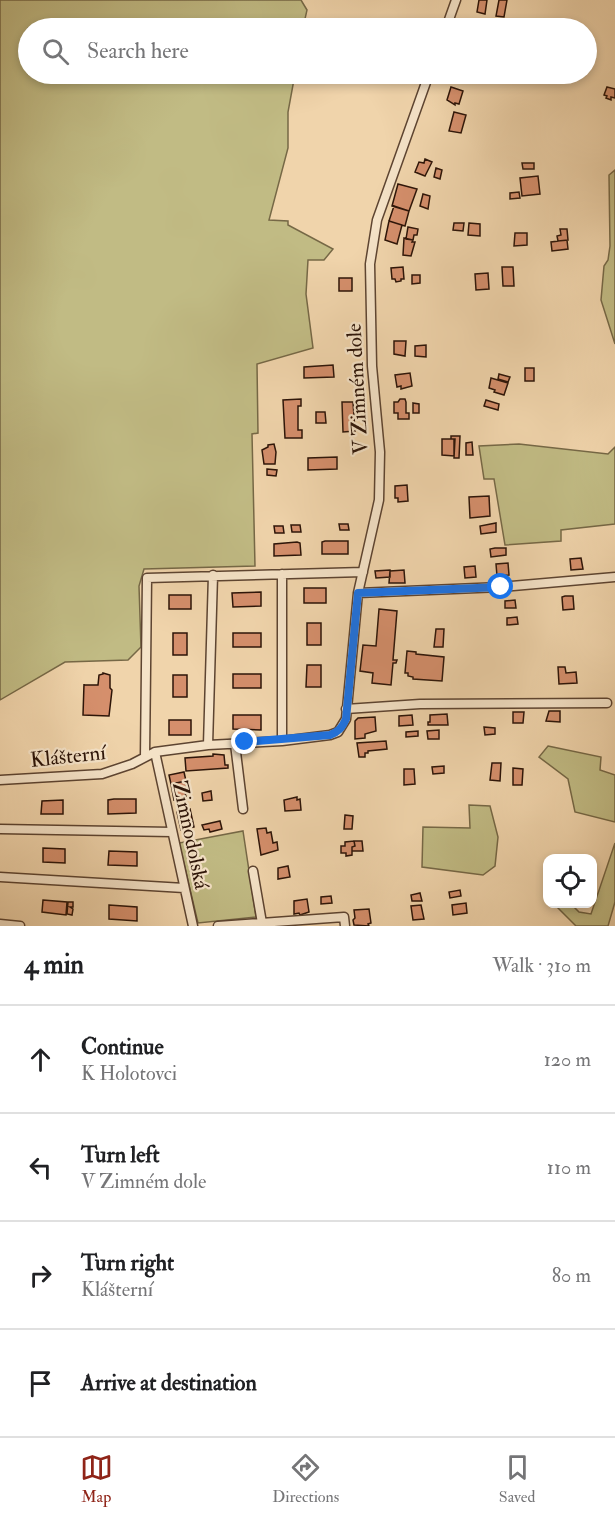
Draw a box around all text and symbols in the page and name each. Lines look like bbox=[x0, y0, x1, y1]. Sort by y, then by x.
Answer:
search box bbox=[18, 18, 597, 84]
icon: search bbox=[39, 35, 72, 68]
text: Search here bbox=[87, 37, 189, 65]
street label: V Zimném dole bbox=[341, 322, 374, 455]
route start bbox=[487, 573, 513, 599]
route end bbox=[231, 728, 257, 754]
street label: Klášterní bbox=[29, 739, 109, 774]
street label: Zimnodolská bbox=[166, 779, 215, 892]
map controls bbox=[543, 854, 597, 908]
button: locate bbox=[543, 854, 597, 908]
text: 4 min bbox=[24, 949, 84, 981]
text: Walk · 310 m bbox=[492, 953, 591, 978]
text: Continue bbox=[81, 1033, 164, 1061]
icon: ahead bbox=[24, 1043, 57, 1076]
text: 120 m bbox=[544, 1047, 591, 1072]
text: K Holotovci bbox=[81, 1061, 177, 1086]
text: Turn left bbox=[81, 1141, 160, 1169]
icon: left bbox=[24, 1151, 57, 1184]
text: 110 m bbox=[547, 1155, 591, 1180]
text: V Zimném dole bbox=[81, 1169, 206, 1194]
text: Turn right bbox=[81, 1249, 174, 1277]
icon: right bbox=[24, 1259, 57, 1292]
text: 80 m bbox=[552, 1263, 591, 1288]
text: Klášterní bbox=[81, 1277, 153, 1302]
icon: arrive bbox=[24, 1367, 57, 1400]
text: Arrive at destination bbox=[81, 1369, 257, 1397]
tab: Map bbox=[80, 1451, 113, 1507]
tab: Directions bbox=[272, 1451, 339, 1507]
tab: Saved bbox=[499, 1451, 535, 1507]

